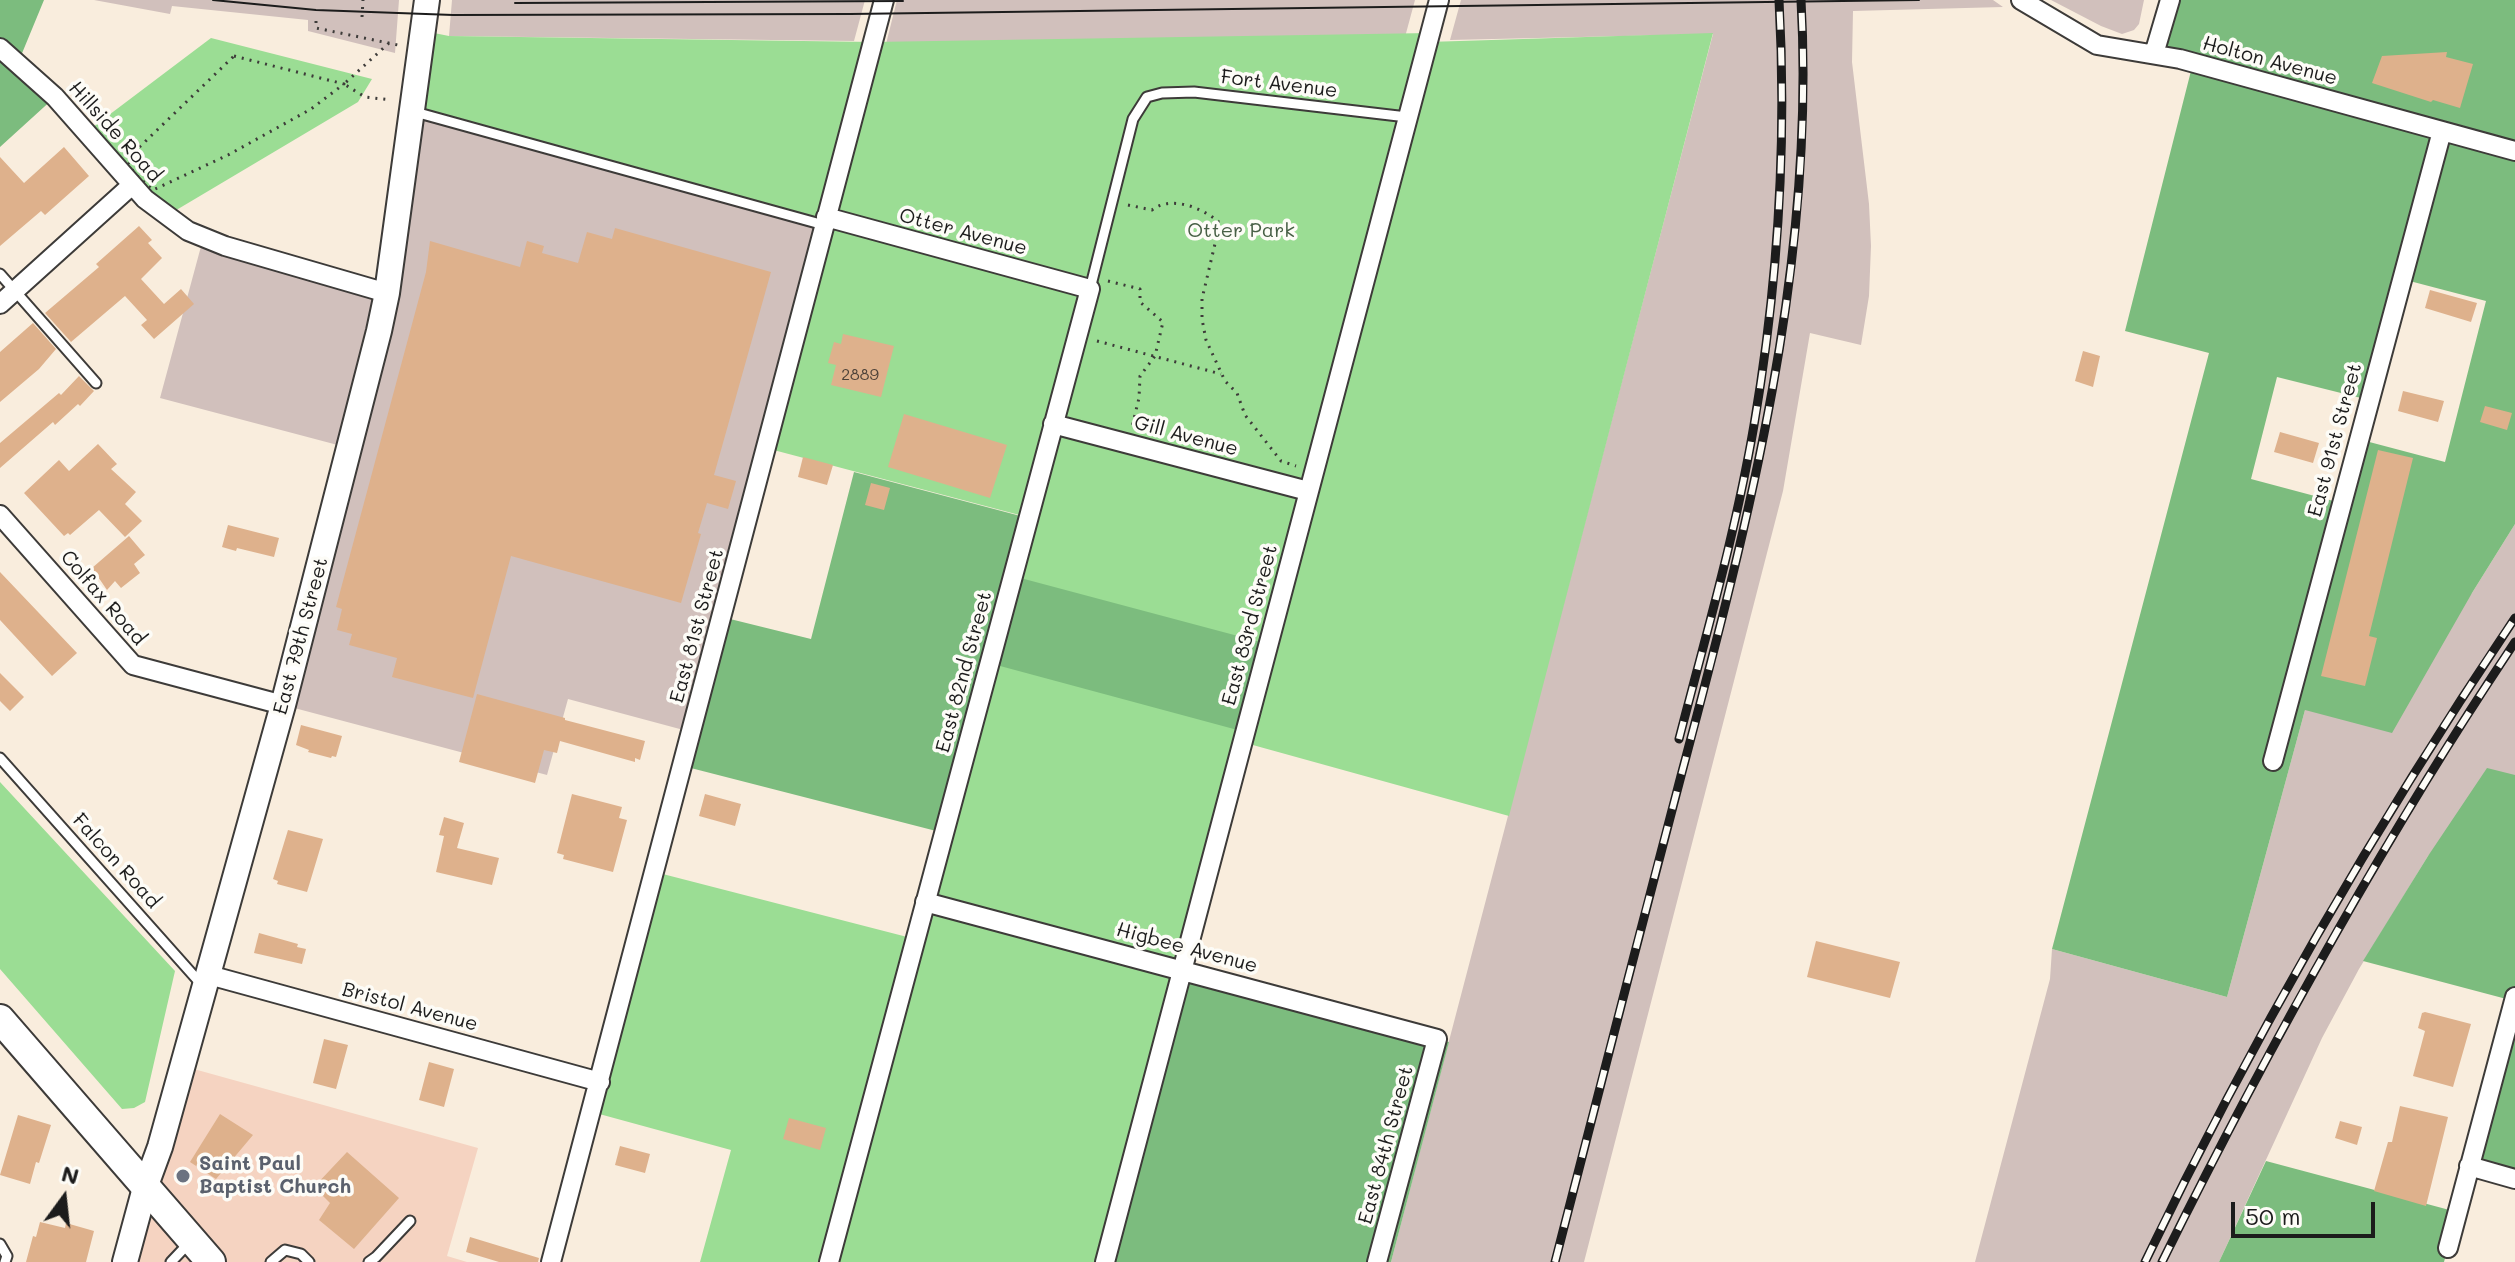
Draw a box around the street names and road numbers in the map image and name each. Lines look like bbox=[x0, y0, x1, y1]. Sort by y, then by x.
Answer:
street label: Holton Avenue bbox=[2200, 31, 2340, 91]
street label: Fort Avenue bbox=[1219, 65, 1339, 103]
street label: Hillside Road bbox=[63, 77, 167, 187]
street label: Otter Avenue bbox=[896, 203, 1030, 261]
street label: East 91st Street bbox=[2303, 360, 2367, 520]
street label: Gill Avenue bbox=[1131, 411, 1241, 461]
street label: East 83rd Street bbox=[1217, 542, 1283, 708]
street label: Colfax Road bbox=[55, 546, 151, 650]
street label: East 81st Street bbox=[665, 546, 729, 706]
street label: East 79th Street bbox=[268, 555, 334, 717]
street label: East 82nd Street bbox=[931, 589, 997, 755]
street label: Falcon Road bbox=[67, 809, 165, 913]
street label: Higbee Avenue bbox=[1114, 918, 1260, 978]
street label: Bristol Avenue bbox=[339, 977, 481, 1037]
street label: East 84th Street bbox=[1353, 1063, 1419, 1227]

